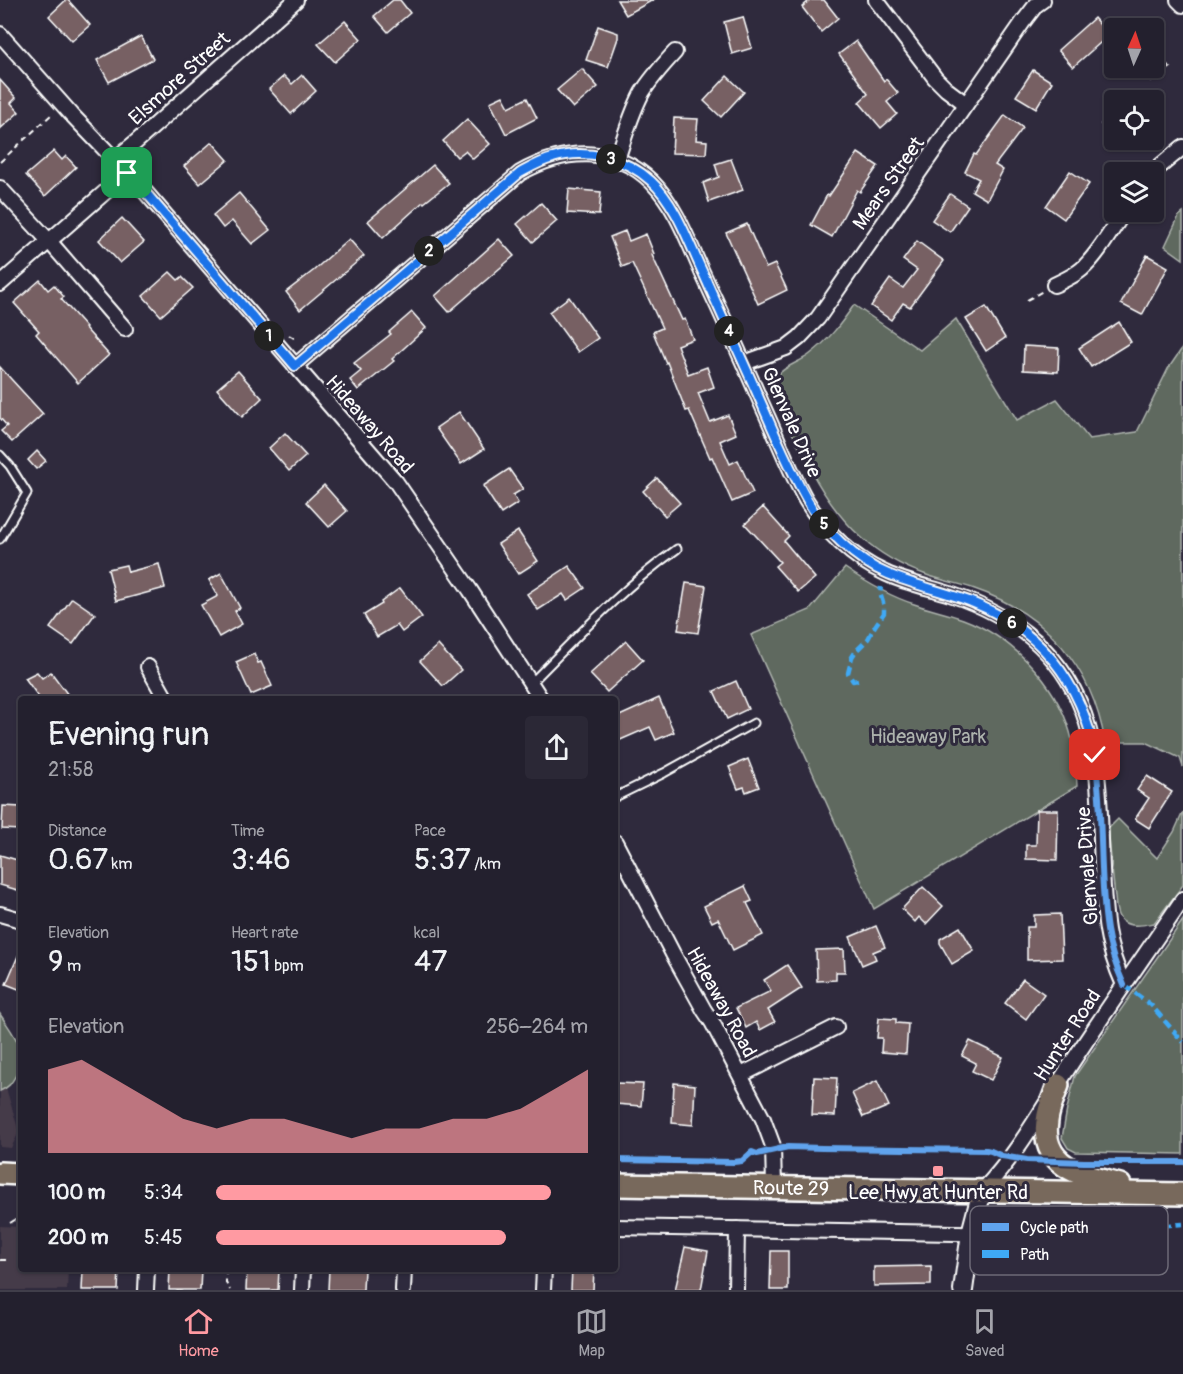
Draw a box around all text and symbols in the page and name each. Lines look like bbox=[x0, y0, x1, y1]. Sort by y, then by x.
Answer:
north arrow bbox=[1104, 18, 1164, 78]
map controls bbox=[1104, 18, 1164, 222]
street label: Elsmore Street bbox=[123, 26, 236, 130]
button: locate bbox=[1104, 90, 1164, 150]
street label: Mears Street bbox=[847, 131, 930, 235]
pin: 3 bbox=[596, 144, 626, 174]
pin bbox=[101, 147, 152, 198]
text: 3 bbox=[607, 149, 615, 169]
icon: arrive bbox=[110, 156, 143, 189]
button: layers bbox=[1104, 162, 1164, 222]
pin: 2 bbox=[414, 236, 444, 266]
text: 2 bbox=[425, 241, 433, 261]
pin: 4 bbox=[714, 316, 744, 346]
pin: 1 bbox=[254, 321, 284, 351]
text: 4 bbox=[724, 321, 734, 341]
text: 1 bbox=[266, 326, 272, 346]
street label: Glenvale Drive bbox=[756, 363, 827, 482]
street label: Hideaway Road bbox=[320, 370, 419, 479]
pin: 5 bbox=[809, 509, 839, 539]
text: 5 bbox=[820, 514, 828, 534]
pin: 6 bbox=[997, 608, 1027, 638]
text: 6 bbox=[1007, 613, 1017, 633]
text: Evening run bbox=[48, 714, 209, 755]
button: share bbox=[525, 716, 588, 779]
park label: Hideaway Park bbox=[870, 724, 987, 749]
pin bbox=[1069, 729, 1120, 780]
icon: check bbox=[1078, 738, 1111, 771]
text: 21:58 bbox=[48, 757, 93, 782]
street label: Glenvale Drive bbox=[1071, 806, 1104, 926]
text: Distance bbox=[48, 821, 107, 841]
text: Time bbox=[231, 821, 264, 841]
text: Pace bbox=[414, 821, 446, 841]
text: 0.67 bbox=[48, 841, 108, 878]
text: 3:46 bbox=[231, 841, 291, 878]
text: 5:37 bbox=[414, 841, 471, 878]
text: km bbox=[108, 854, 132, 874]
text: /km bbox=[471, 854, 501, 874]
text: Elevation bbox=[48, 923, 109, 943]
text: Heart rate bbox=[231, 923, 298, 943]
text: kcal bbox=[414, 923, 440, 943]
text: 9 bbox=[48, 943, 63, 980]
text: 151 bbox=[231, 943, 271, 980]
text: 47 bbox=[414, 943, 447, 980]
street label: Hideaway Road bbox=[681, 943, 762, 1062]
text: m bbox=[63, 956, 81, 976]
text: bpm bbox=[271, 956, 304, 976]
street label: Hunter Road bbox=[1028, 985, 1106, 1086]
text: Elevation bbox=[48, 1014, 124, 1039]
text: 256–264 m bbox=[486, 1014, 588, 1039]
marker: Lee Hwy at Hunter Rd bbox=[931, 1164, 945, 1178]
street label: Route 29 bbox=[753, 1175, 829, 1201]
text: 100 m bbox=[48, 1180, 105, 1205]
text: 5:34 bbox=[144, 1180, 183, 1205]
place label: Lee Hwy at Hunter Rd bbox=[848, 1180, 1028, 1205]
legend bbox=[970, 1206, 1168, 1275]
text: Cycle path bbox=[1020, 1218, 1088, 1238]
text: 200 m bbox=[48, 1225, 109, 1250]
text: 5:45 bbox=[144, 1225, 183, 1250]
text: Path bbox=[1020, 1245, 1049, 1265]
tab: Home bbox=[178, 1305, 219, 1361]
tab: Map bbox=[575, 1305, 608, 1361]
tab: Saved bbox=[965, 1305, 1005, 1361]

